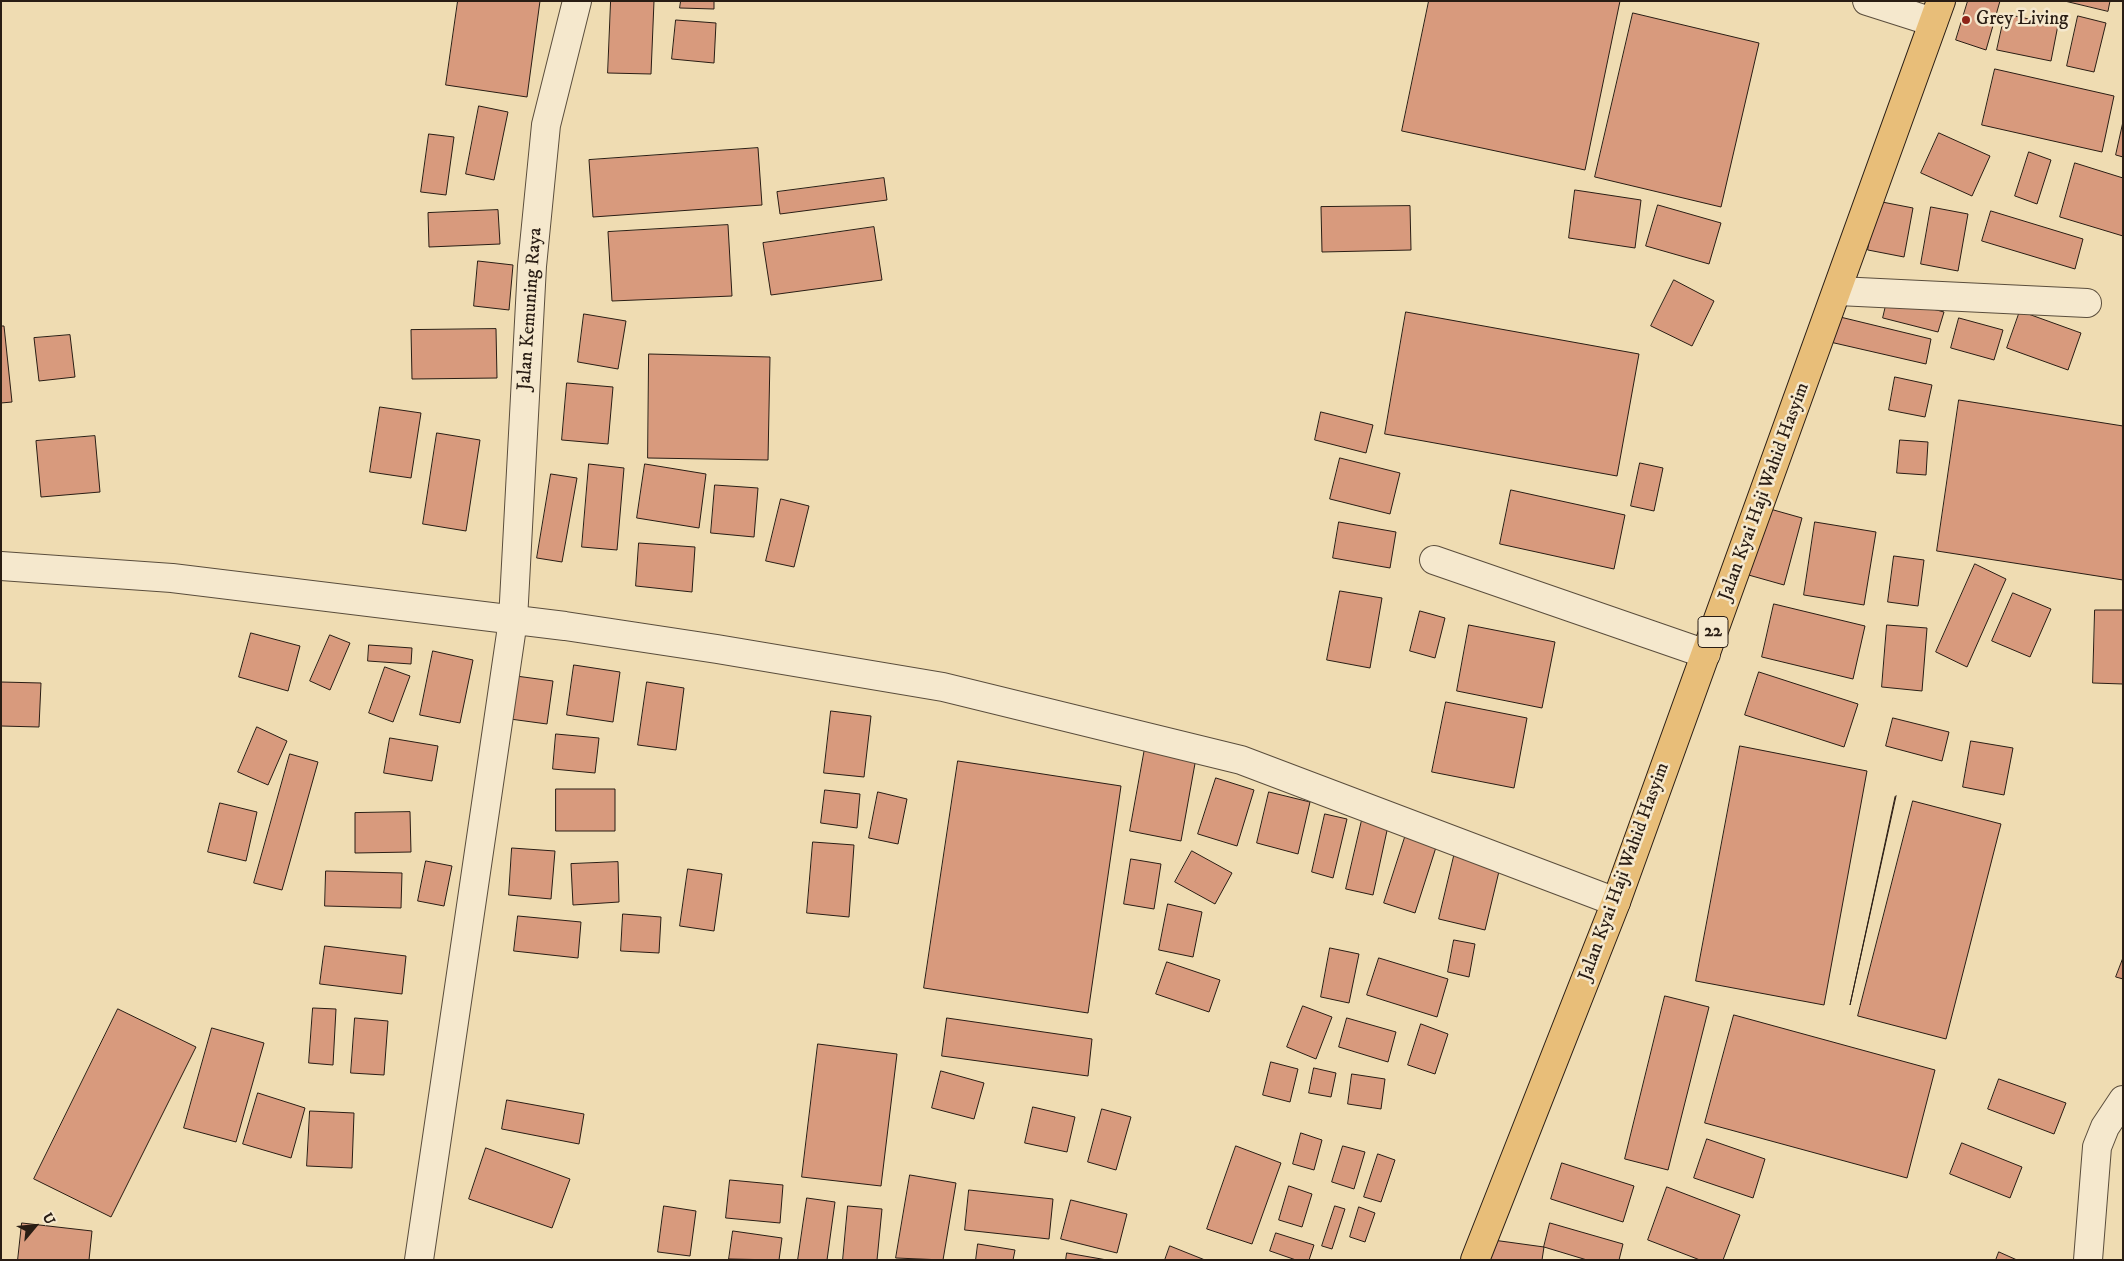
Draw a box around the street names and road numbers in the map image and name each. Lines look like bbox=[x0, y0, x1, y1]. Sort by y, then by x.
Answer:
street label: Jalan Kemuning Raya bbox=[514, 227, 548, 391]
street label: Jalan Kyai Haji Wahid Hasyim bbox=[1715, 380, 1815, 604]
road number: 22 bbox=[1698, 616, 1728, 648]
street label: Jalan Kyai Haji Wahid Hasyim bbox=[1575, 760, 1675, 984]

